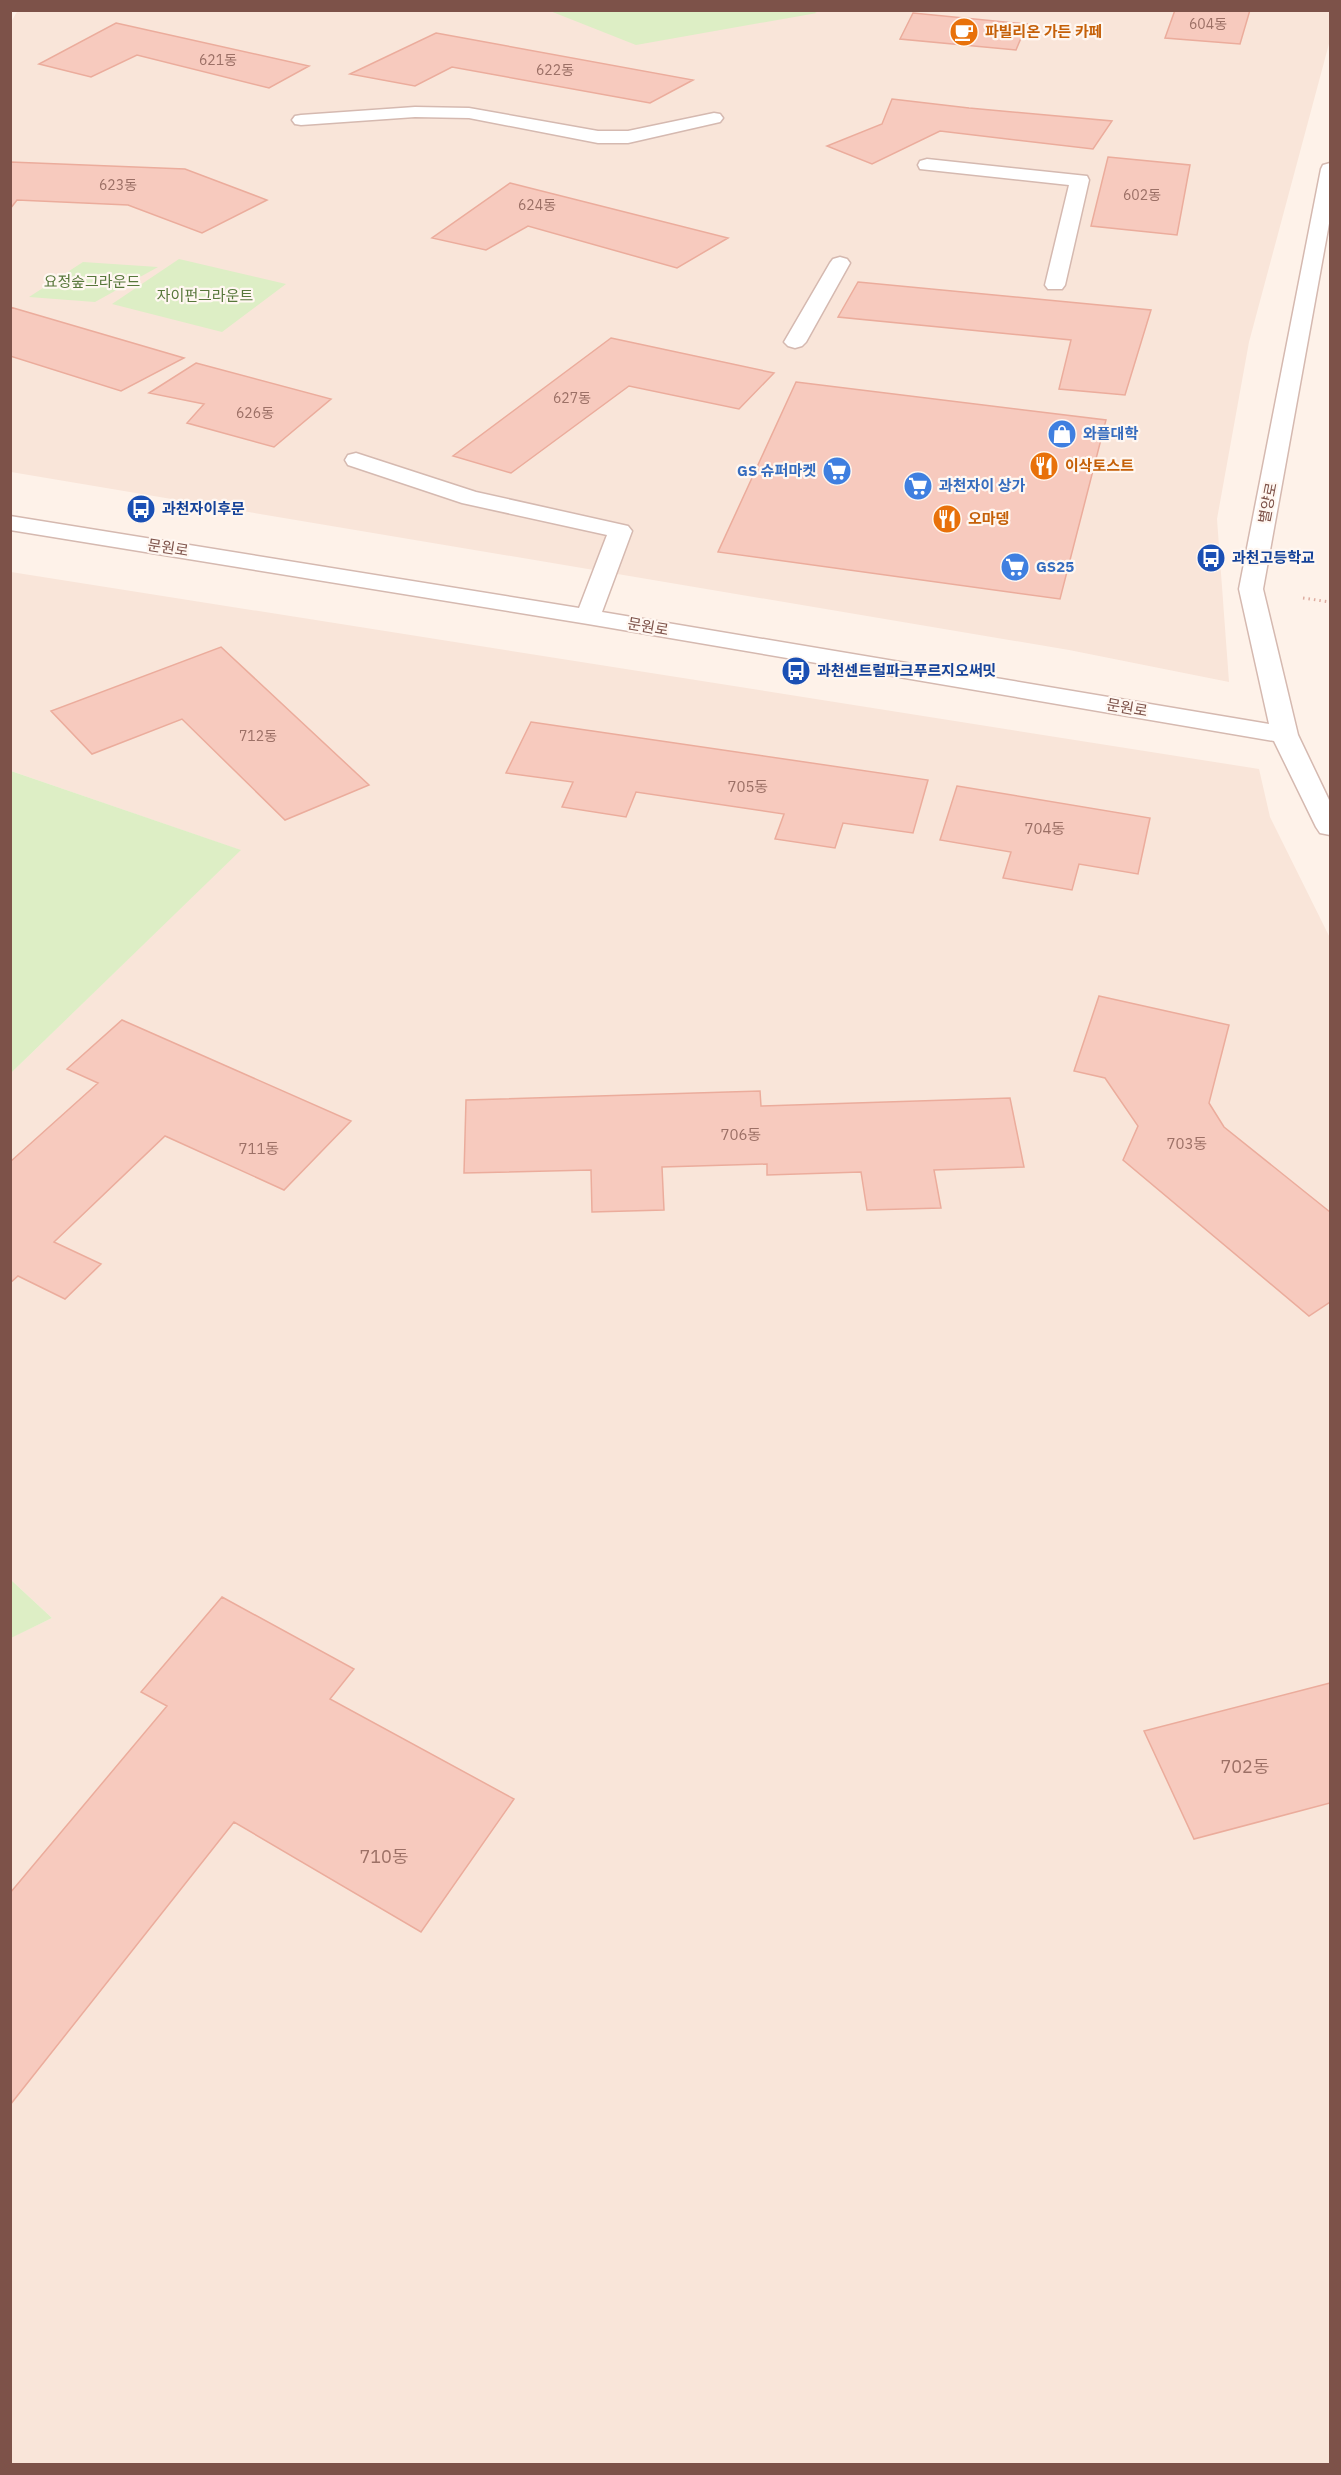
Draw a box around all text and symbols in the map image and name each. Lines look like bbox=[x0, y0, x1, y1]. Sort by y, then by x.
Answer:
house number: 604동 bbox=[1189, 15, 1227, 33]
cafe icon: 파빌리온 가든 카페 bbox=[948, 16, 980, 48]
place label: 파빌리온 가든 카페 bbox=[985, 22, 1102, 41]
house number: 621동 bbox=[199, 51, 237, 69]
house number: 622동 bbox=[536, 61, 574, 79]
house number: 623동 bbox=[99, 176, 137, 194]
house number: 602동 bbox=[1123, 186, 1161, 204]
house number: 624동 bbox=[518, 196, 556, 214]
park label: 요정숲그라운드 bbox=[44, 272, 140, 291]
park label: 자이펀그라운트 bbox=[157, 286, 253, 305]
house number: 627동 bbox=[553, 389, 591, 407]
house number: 626동 bbox=[236, 404, 274, 422]
shop icon: 와플대학 bbox=[1046, 418, 1078, 450]
place label: 와플대학 bbox=[1083, 424, 1138, 443]
restaurant icon: 이삭토스트 bbox=[1028, 450, 1060, 482]
supermarket icon: GS 슈퍼마켓 bbox=[821, 455, 853, 487]
place label: 이삭토스트 bbox=[1065, 456, 1134, 475]
place label: GS 슈퍼마켓 bbox=[737, 461, 816, 480]
supermarket icon: 과천자이 상가 bbox=[902, 470, 934, 502]
place label: 과천자이 상가 bbox=[939, 476, 1026, 495]
street label: 별양로 bbox=[1254, 481, 1281, 525]
bus stop icon: 과천자이후문 bbox=[125, 493, 157, 525]
place label: 과천자이후문 bbox=[162, 499, 245, 518]
restaurant icon: 오마뎅 bbox=[931, 503, 963, 535]
place label: 오마뎅 bbox=[968, 509, 1009, 528]
street label: 문원로 bbox=[146, 535, 190, 560]
bus stop icon: 과천고등학교 bbox=[1195, 542, 1227, 574]
place label: 과천고등학교 bbox=[1232, 548, 1315, 567]
supermarket icon: GS25 bbox=[999, 551, 1031, 583]
place label: GS25 bbox=[1036, 557, 1074, 576]
street label: 문원로 bbox=[626, 614, 670, 639]
bus stop icon: 과천센트럴파크푸르지오써밋 bbox=[780, 655, 812, 687]
place label: 과천센트럴파크푸르지오써밋 bbox=[817, 661, 996, 680]
street label: 문원로 bbox=[1105, 695, 1149, 720]
house number: 712동 bbox=[239, 727, 277, 745]
house number: 705동 bbox=[728, 777, 768, 796]
house number: 704동 bbox=[1025, 819, 1065, 838]
house number: 706동 bbox=[721, 1125, 761, 1144]
house number: 703동 bbox=[1167, 1134, 1207, 1153]
house number: 711동 bbox=[239, 1139, 279, 1158]
house number: 702동 bbox=[1221, 1755, 1269, 1778]
house number: 710동 bbox=[360, 1845, 408, 1868]

